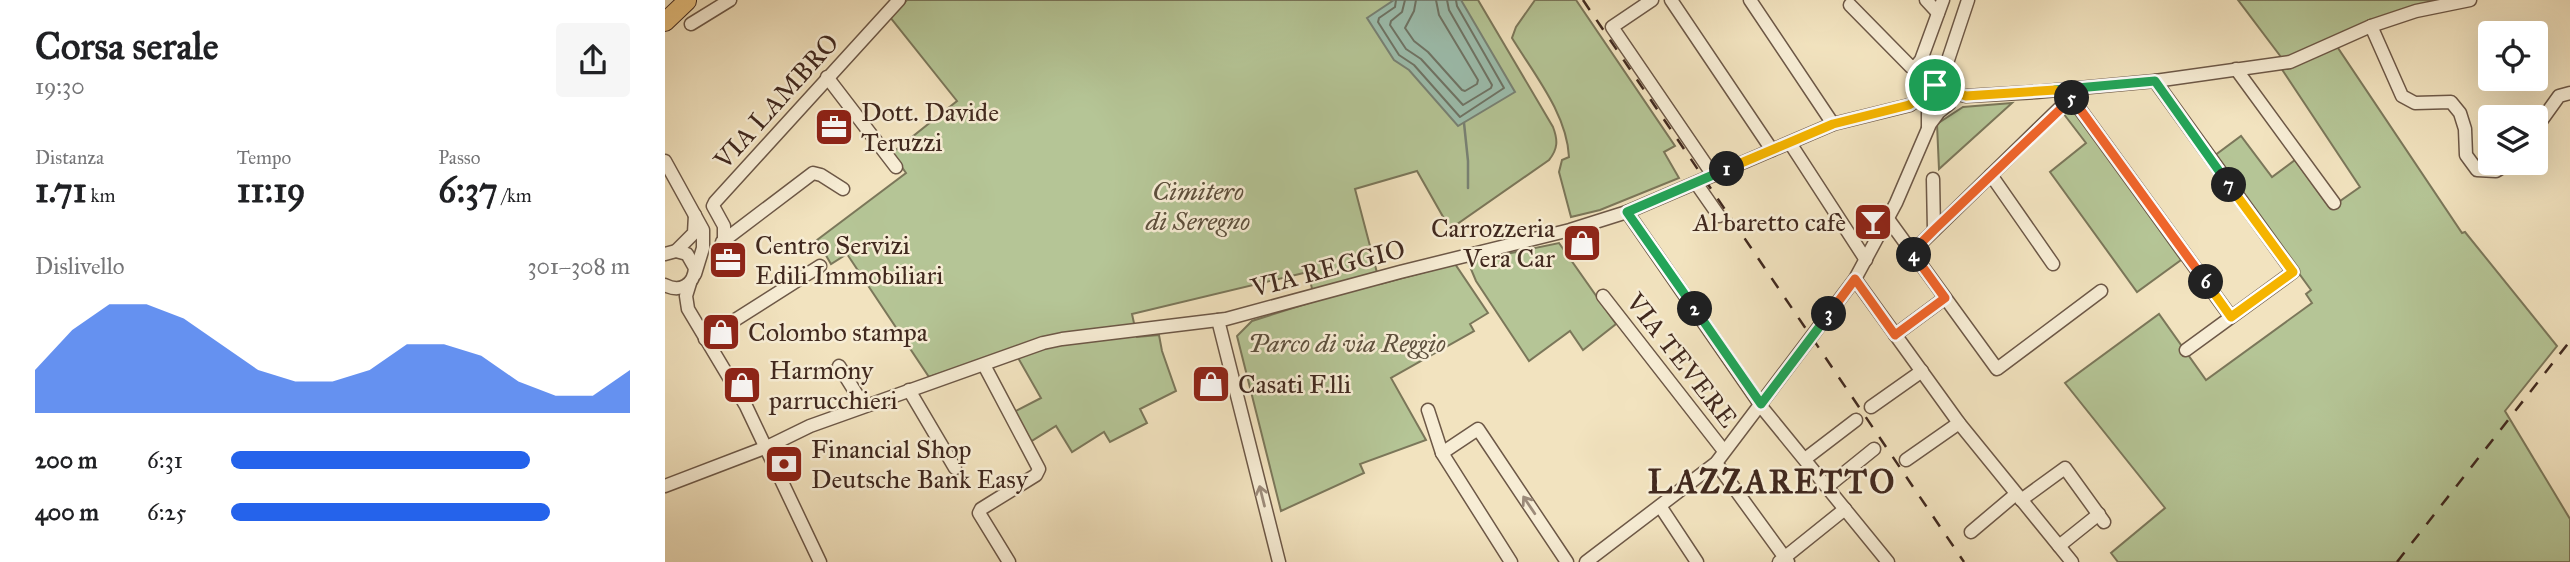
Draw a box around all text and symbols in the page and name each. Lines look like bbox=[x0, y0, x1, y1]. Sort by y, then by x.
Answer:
map controls bbox=[2478, 21, 2548, 175]
button: locate bbox=[2478, 21, 2548, 91]
text: Corsa serale bbox=[35, 23, 219, 69]
button: share bbox=[556, 23, 630, 97]
street label: VIA LAMBRO bbox=[706, 27, 845, 176]
pin bbox=[1905, 55, 1965, 115]
icon: arrive bbox=[1916, 66, 1954, 104]
text: 19:30 bbox=[35, 72, 85, 100]
pin: 5 bbox=[2055, 80, 2089, 116]
text: 5 bbox=[2067, 86, 2076, 109]
place label: Dott. Davide Teruzzi bbox=[861, 96, 999, 158]
button: layers bbox=[2478, 105, 2548, 175]
office icon: Dott. Davide Teruzzi bbox=[813, 106, 855, 148]
text: Distanza bbox=[35, 146, 104, 169]
text: Tempo bbox=[237, 146, 291, 169]
text: Passo bbox=[438, 146, 480, 169]
pin: 1 bbox=[1709, 152, 1745, 186]
text: 1 bbox=[1723, 157, 1730, 180]
pin: 7 bbox=[2211, 168, 2247, 202]
text: 1.71 bbox=[35, 169, 87, 212]
text: 11:19 bbox=[237, 169, 306, 212]
text: 6:37 bbox=[438, 169, 498, 212]
text: 7 bbox=[2223, 173, 2234, 196]
park label: Cimitero di Seregno bbox=[1145, 175, 1250, 237]
text: km bbox=[87, 184, 115, 207]
text: /km bbox=[498, 184, 532, 207]
bar icon: Al baretto cafè bbox=[1852, 201, 1894, 243]
place label: Al baretto cafè bbox=[1692, 206, 1846, 238]
place label: Carrozzeria Vera Car bbox=[1431, 212, 1555, 274]
shop icon: Carrozzeria Vera Car bbox=[1561, 222, 1603, 264]
place label: Centro Servizi Edili Immobiliari bbox=[755, 229, 943, 291]
street label: VIA REGGIO bbox=[1247, 232, 1408, 304]
pin: 4 bbox=[1897, 238, 1931, 272]
office icon: Centro Servizi Edili Immobiliari bbox=[707, 239, 749, 281]
text: 4 bbox=[1908, 243, 1919, 266]
text: Dislivello bbox=[35, 252, 125, 280]
text: 301–308 m bbox=[527, 252, 630, 280]
pin: 6 bbox=[2189, 264, 2223, 300]
text: 6 bbox=[2201, 270, 2210, 293]
street label: VIA TEVERE bbox=[1619, 285, 1745, 434]
pin: 2 bbox=[1677, 292, 1713, 326]
pin: 3 bbox=[1811, 296, 1847, 332]
text: 2 bbox=[1690, 297, 1699, 320]
text: 3 bbox=[1825, 302, 1832, 325]
shop icon: Colombo stampa bbox=[700, 311, 742, 353]
place label: Colombo stampa bbox=[748, 316, 928, 348]
park label: Parco di via Reggio bbox=[1248, 327, 1446, 359]
place label: Harmony parrucchieri bbox=[768, 354, 898, 416]
shop icon: Casati F.lli bbox=[1190, 363, 1232, 405]
shop icon: Harmony parrucchieri bbox=[721, 364, 763, 406]
place label: Casati F.lli bbox=[1238, 368, 1351, 400]
place label: Financial Shop Deutsche Bank Easy bbox=[811, 433, 1029, 495]
bank icon: Financial Shop Deutsche Bank Easy bbox=[763, 443, 805, 485]
text: 200 m bbox=[35, 446, 97, 474]
text: 6:31 bbox=[147, 446, 183, 474]
district label: LAZZARETTO bbox=[1648, 462, 1896, 502]
one-way arrow bbox=[1255, 485, 1268, 508]
one-way arrow bbox=[1522, 496, 1537, 515]
text: 400 m bbox=[35, 498, 99, 526]
text: 6:25 bbox=[147, 498, 186, 526]

